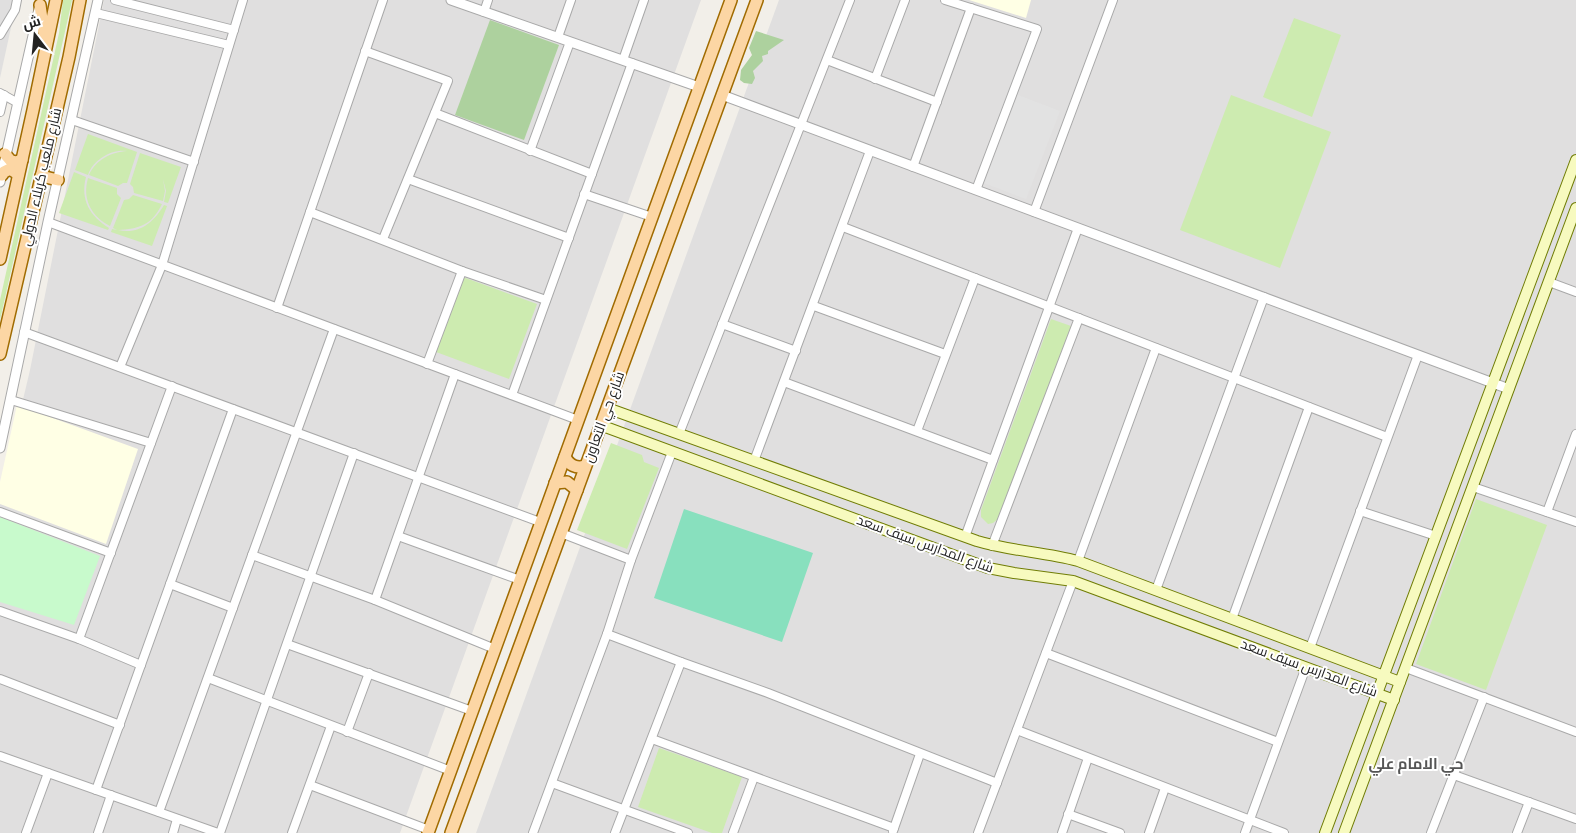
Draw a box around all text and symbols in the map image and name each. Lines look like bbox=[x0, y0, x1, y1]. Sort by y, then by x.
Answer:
north arrow bbox=[10, 10, 60, 60]
text: ش bbox=[21, 12, 43, 34]
street label: شارع ملعب كربلاء الدولي bbox=[17, 106, 68, 248]
street label: شارع حي التعاون bbox=[580, 369, 631, 466]
street label: شارع المدارس سيف سعد bbox=[854, 511, 996, 577]
street label: شارع المدارس سيف سعد bbox=[1238, 635, 1380, 701]
district label: حي الامام علي bbox=[1369, 755, 1463, 776]

